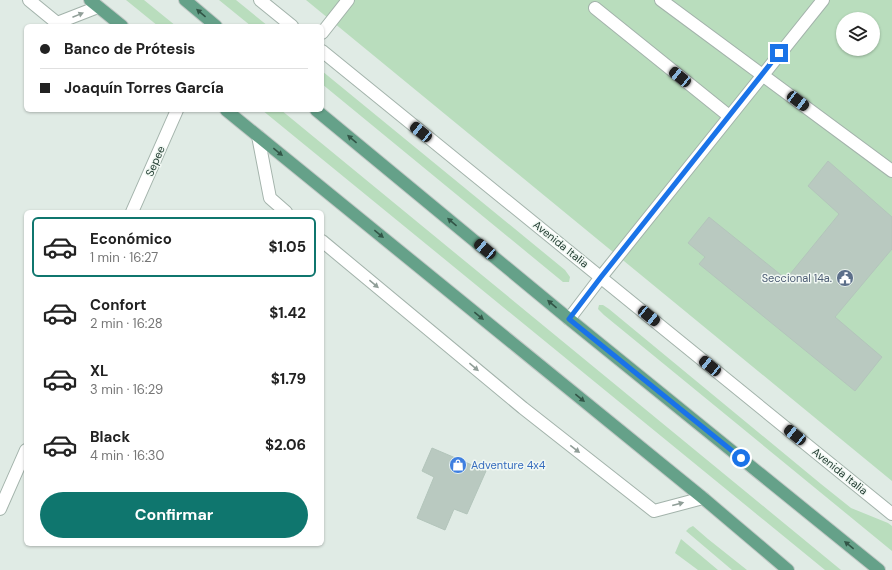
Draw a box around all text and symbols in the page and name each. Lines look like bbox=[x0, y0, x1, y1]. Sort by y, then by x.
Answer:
one-way arrow bbox=[196, 9, 205, 18]
one-way arrow bbox=[72, 11, 84, 17]
map controls bbox=[836, 12, 880, 56]
button: layers bbox=[836, 12, 880, 56]
text: Banco de Prótesis bbox=[64, 39, 195, 59]
route end bbox=[770, 44, 788, 62]
car bbox=[667, 65, 693, 89]
text: Joaquín Torres García bbox=[64, 78, 224, 98]
car bbox=[785, 89, 811, 113]
car bbox=[408, 120, 434, 144]
one-way arrow bbox=[346, 134, 357, 143]
street label: Sepee bbox=[142, 144, 168, 178]
one-way arrow bbox=[272, 148, 283, 156]
one-way arrow bbox=[446, 217, 457, 226]
street label: Avenida Italia bbox=[530, 217, 592, 271]
icon: car bbox=[42, 229, 78, 265]
text: Económico bbox=[90, 229, 172, 249]
one-way arrow bbox=[373, 230, 384, 239]
text: $1.05 bbox=[268, 237, 306, 257]
car bbox=[472, 237, 498, 261]
text: 1 min · 16:27 bbox=[90, 249, 158, 266]
public building icon: Seccional 14a. bbox=[835, 268, 855, 288]
place label: Seccional 14a. bbox=[762, 271, 832, 285]
one-way arrow bbox=[368, 280, 379, 289]
icon: car bbox=[42, 295, 78, 331]
text: Confort bbox=[90, 295, 147, 315]
one-way arrow bbox=[547, 300, 558, 309]
text: $1.42 bbox=[269, 303, 306, 323]
car bbox=[636, 304, 662, 328]
one-way arrow bbox=[474, 312, 485, 321]
text: 2 min · 16:28 bbox=[90, 315, 163, 332]
car bbox=[697, 354, 723, 378]
icon: car bbox=[42, 361, 78, 397]
text: XL bbox=[90, 361, 108, 381]
one-way arrow bbox=[468, 362, 479, 371]
text: $1.79 bbox=[271, 369, 306, 389]
text: 3 min · 16:29 bbox=[90, 381, 163, 398]
one-way arrow bbox=[575, 394, 586, 403]
car bbox=[782, 423, 808, 447]
icon: car bbox=[42, 427, 78, 463]
text: Black bbox=[90, 427, 130, 447]
text: $2.06 bbox=[265, 435, 306, 455]
one-way arrow bbox=[570, 444, 581, 453]
street label: Avenida Italia bbox=[809, 444, 871, 498]
text: 4 min · 16:30 bbox=[90, 447, 164, 464]
route start bbox=[732, 449, 750, 467]
shop icon: Adventure 4x4 bbox=[448, 455, 468, 475]
place label: Adventure 4x4 bbox=[471, 458, 546, 472]
button: Confirmar bbox=[40, 492, 308, 538]
one-way arrow bbox=[672, 501, 685, 507]
one-way arrow bbox=[843, 541, 854, 549]

